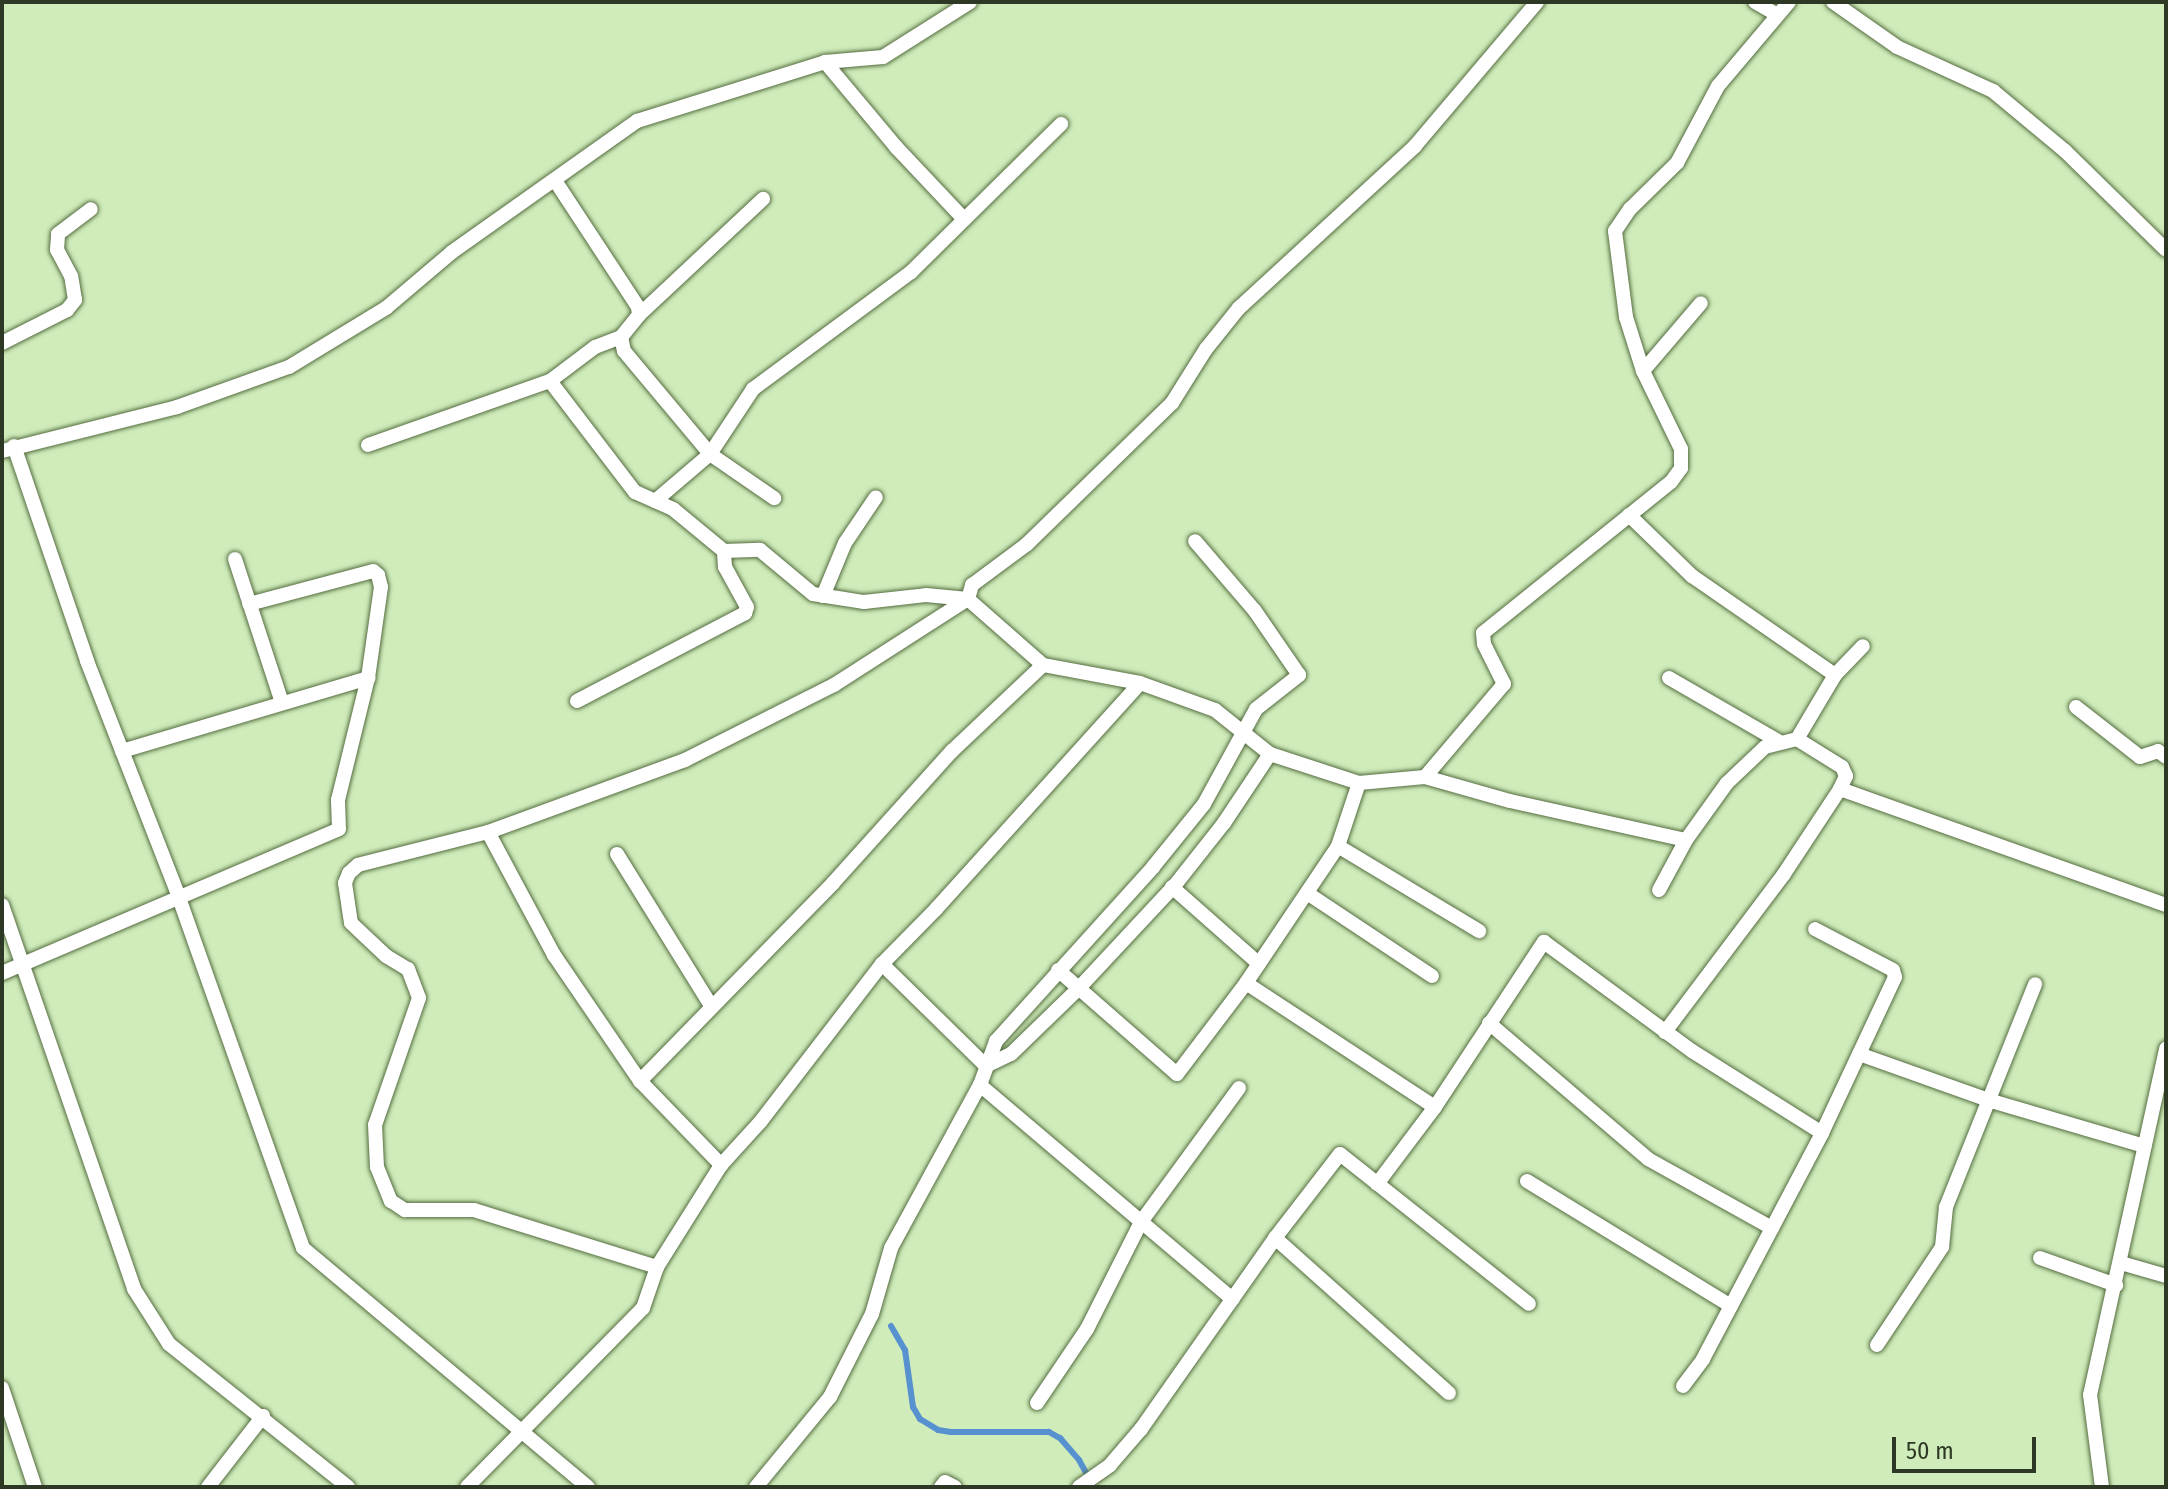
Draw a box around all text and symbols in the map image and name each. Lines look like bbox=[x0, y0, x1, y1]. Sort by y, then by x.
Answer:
scale bar bbox=[1896, 1421, 2040, 1471]
text: 50 m bbox=[1906, 1437, 1954, 1465]

